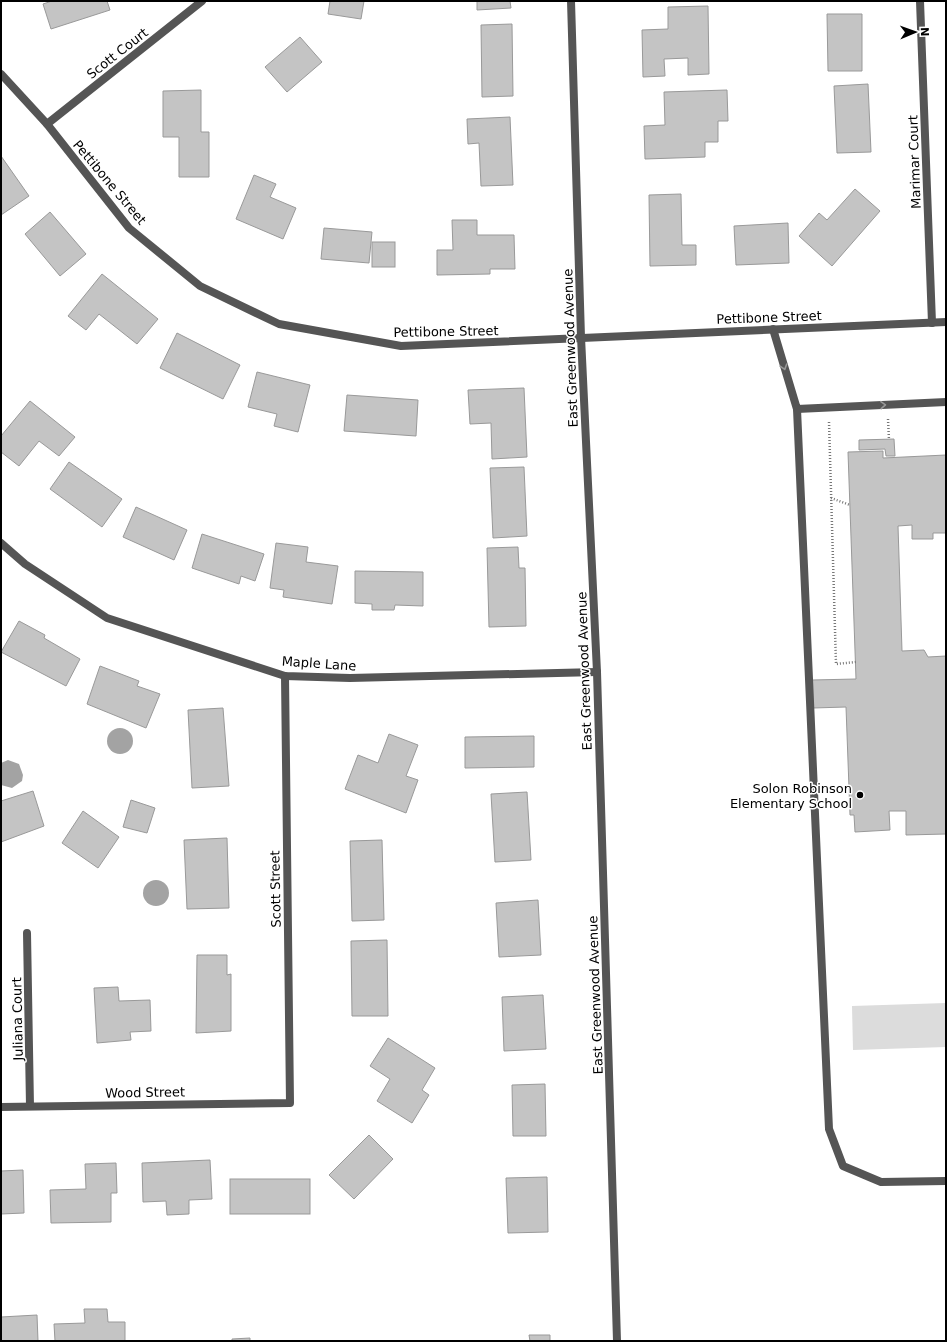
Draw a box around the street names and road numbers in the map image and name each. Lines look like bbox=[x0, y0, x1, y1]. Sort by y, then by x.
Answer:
street label: Scott Court bbox=[84, 25, 151, 82]
street label: Marimar Court bbox=[905, 115, 924, 209]
street label: Pettibone Street bbox=[70, 137, 149, 227]
street label: East Greenwood Avenue bbox=[560, 268, 581, 428]
street label: Pettibone Street bbox=[716, 308, 822, 327]
street label: Pettibone Street bbox=[393, 323, 499, 340]
street label: East Greenwood Avenue bbox=[574, 591, 595, 751]
street label: Maple Lane bbox=[281, 653, 357, 674]
street label: Scott Street bbox=[267, 850, 284, 928]
street label: East Greenwood Avenue bbox=[585, 915, 606, 1075]
street label: Juliana Court bbox=[9, 977, 26, 1062]
street label: Wood Street bbox=[105, 1084, 185, 1101]

